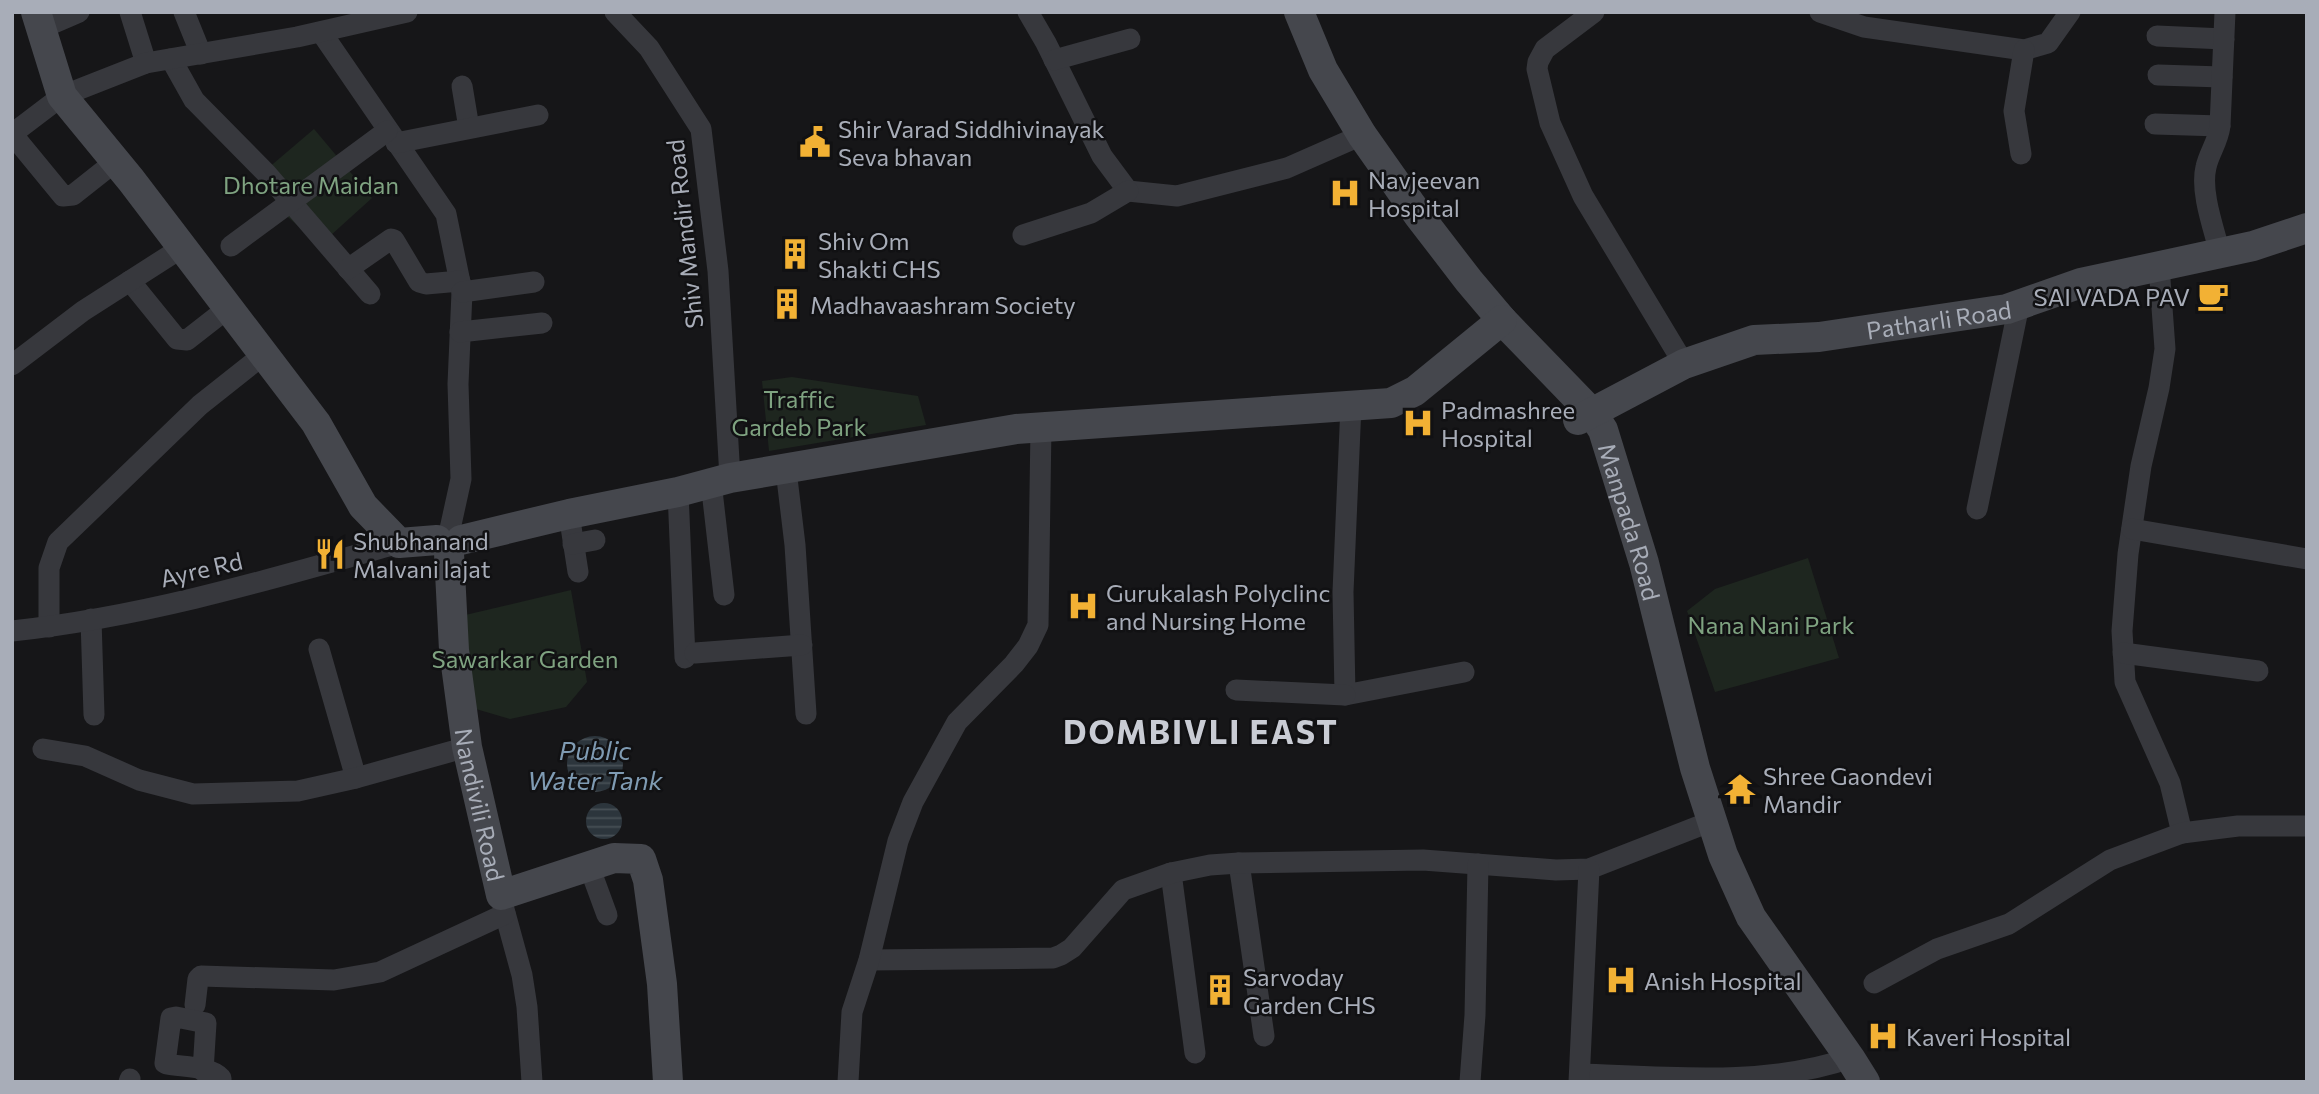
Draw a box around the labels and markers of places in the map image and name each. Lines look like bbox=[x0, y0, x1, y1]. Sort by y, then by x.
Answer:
place label: Shir Varad Siddhivinayak Seva bhavan bbox=[838, 114, 1104, 171]
public building icon: Shir Varad Siddhivinayak Seva bhavan bbox=[798, 125, 832, 159]
place label: Navjeevan Hospital bbox=[1368, 165, 1480, 222]
hospital icon: Navjeevan Hospital bbox=[1328, 176, 1362, 210]
place label: Shiv Om Shakti CHS bbox=[818, 226, 941, 283]
building icon: Shiv Om Shakti CHS bbox=[778, 237, 812, 271]
cafe icon: SAI VADA PAV bbox=[2196, 279, 2230, 313]
place label: SAI VADA PAV bbox=[2034, 282, 2190, 311]
building icon: Madhavaashram Society bbox=[770, 287, 804, 321]
place label: Madhavaashram Society bbox=[810, 290, 1076, 319]
place label: Padmashree Hospital bbox=[1441, 395, 1575, 452]
hospital icon: Padmashree Hospital bbox=[1401, 406, 1435, 440]
place label: Shubhanand Malvani lajat bbox=[353, 526, 491, 583]
restaurant icon: Shubhanand Malvani lajat bbox=[313, 537, 347, 571]
place label: Gurukalash Polyclinc and Nursing Home bbox=[1106, 578, 1330, 635]
hospital icon: Gurukalash Polyclinc and Nursing Home bbox=[1066, 589, 1100, 623]
place label: Shree Gaondevi Mandir bbox=[1763, 761, 1933, 818]
temple icon: Shree Gaondevi Mandir bbox=[1723, 772, 1757, 806]
place label: Sarvoday Garden CHS bbox=[1243, 962, 1376, 1019]
hospital icon: Anish Hospital bbox=[1604, 963, 1638, 997]
place label: Anish Hospital bbox=[1644, 966, 1802, 995]
building icon: Sarvoday Garden CHS bbox=[1203, 973, 1237, 1007]
hospital icon: Kaveri Hospital bbox=[1866, 1019, 1900, 1053]
place label: Kaveri Hospital bbox=[1906, 1022, 2071, 1051]

